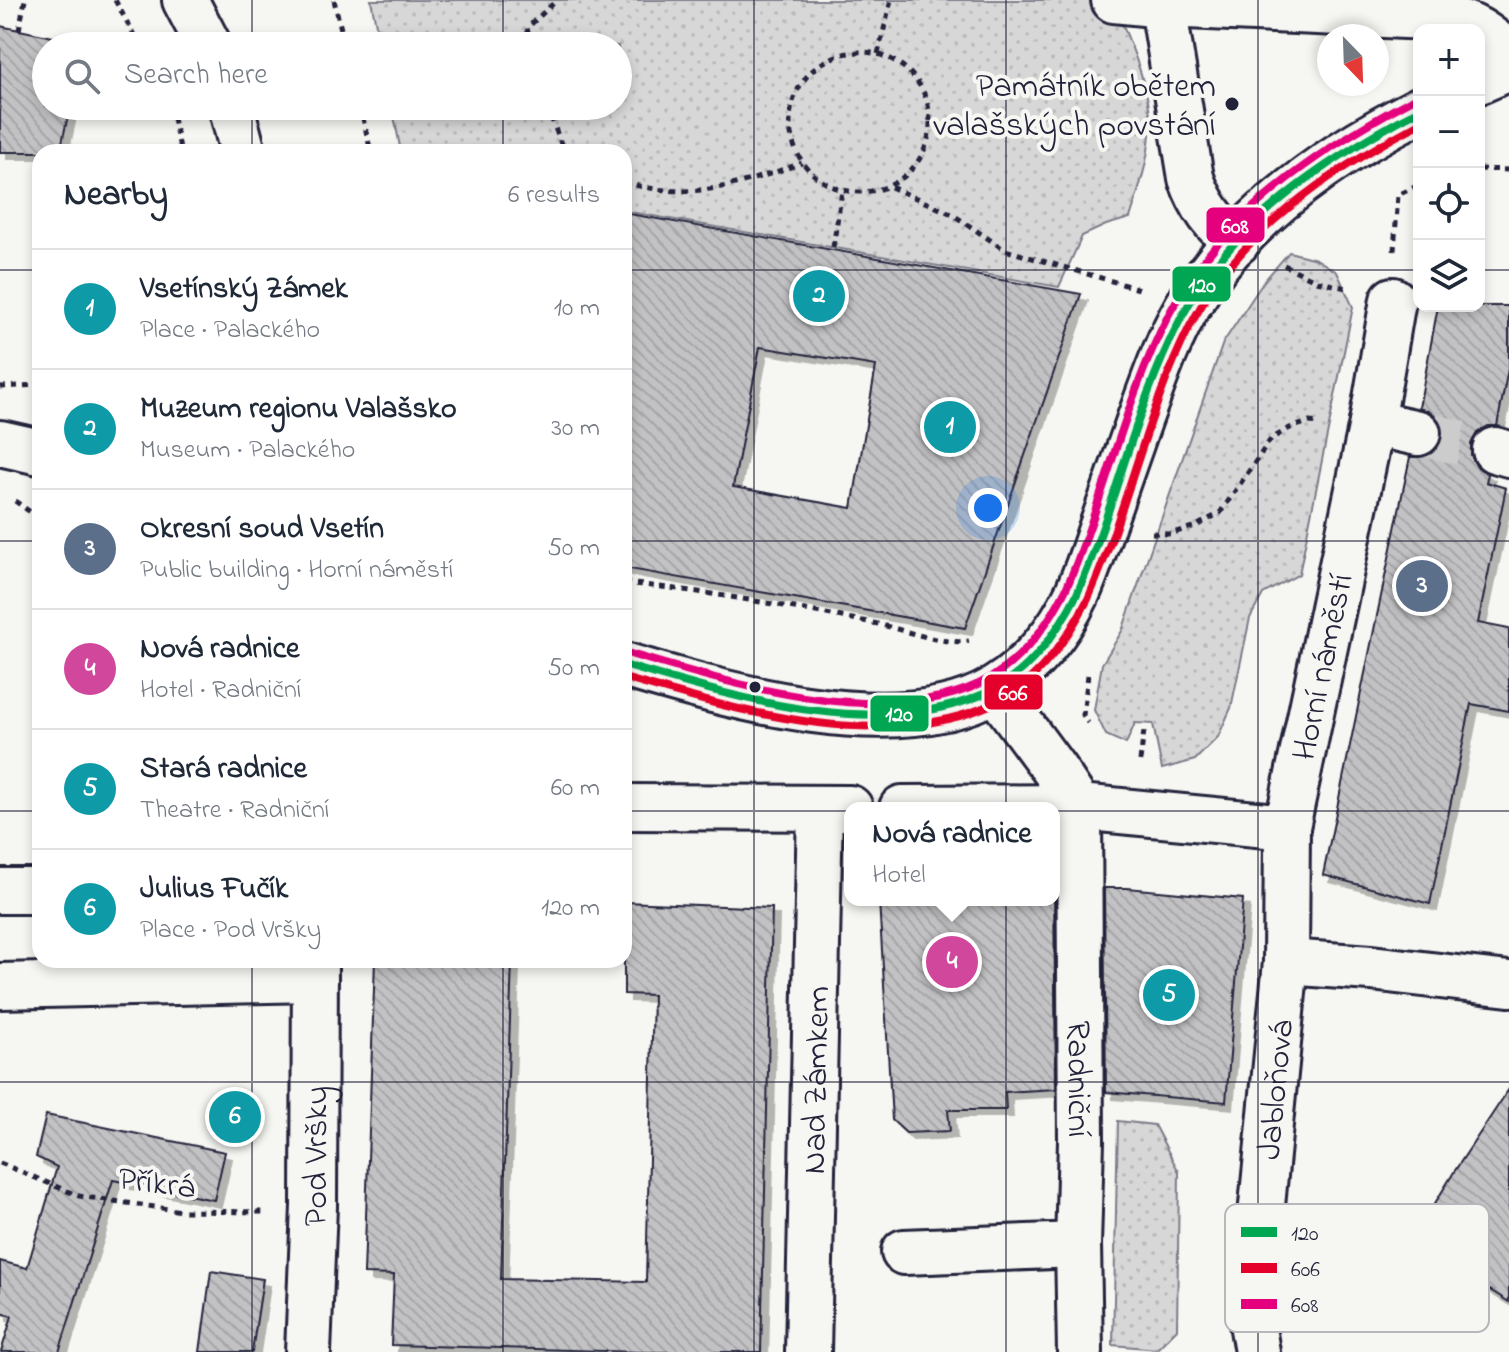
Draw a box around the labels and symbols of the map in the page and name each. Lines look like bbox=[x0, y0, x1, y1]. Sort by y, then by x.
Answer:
north arrow bbox=[1317, 24, 1389, 96]
place label: Památník obětem valašských povstání bbox=[933, 63, 1216, 152]
marker: Památník obětem valašských povstání bbox=[1223, 95, 1241, 113]
line badge: 608 bbox=[1205, 206, 1266, 244]
text: 608 bbox=[1221, 212, 1249, 244]
line badge: 120 bbox=[1171, 265, 1232, 303]
pin: 2 bbox=[793, 266, 845, 326]
text: 120 bbox=[1188, 271, 1216, 303]
pin: 1 bbox=[924, 397, 976, 457]
your location bbox=[968, 488, 1008, 528]
pin: 3 bbox=[1396, 556, 1448, 616]
street label: Horní náměstí bbox=[1281, 569, 1369, 765]
line badge: 606 bbox=[983, 673, 1044, 711]
unlabelled marker bbox=[747, 679, 763, 695]
text: 606 bbox=[999, 679, 1028, 711]
line badge: 120 bbox=[869, 694, 930, 733]
text: 120 bbox=[885, 700, 913, 732]
pin: 4 bbox=[926, 932, 978, 992]
pin: 5 bbox=[1143, 965, 1195, 1025]
street label: Nad Zámkem bbox=[791, 985, 845, 1175]
street label: Jabloňová bbox=[1246, 1018, 1309, 1162]
street label: Radniční bbox=[1051, 1020, 1102, 1138]
street label: Pod Vršky bbox=[292, 1086, 343, 1228]
pin: 6 bbox=[209, 1087, 261, 1147]
street label: Příkrá bbox=[115, 1155, 198, 1214]
legend bbox=[1225, 1204, 1489, 1332]
text: 120 bbox=[1291, 1219, 1318, 1251]
text: 606 bbox=[1291, 1255, 1320, 1287]
text: 608 bbox=[1291, 1291, 1318, 1323]

